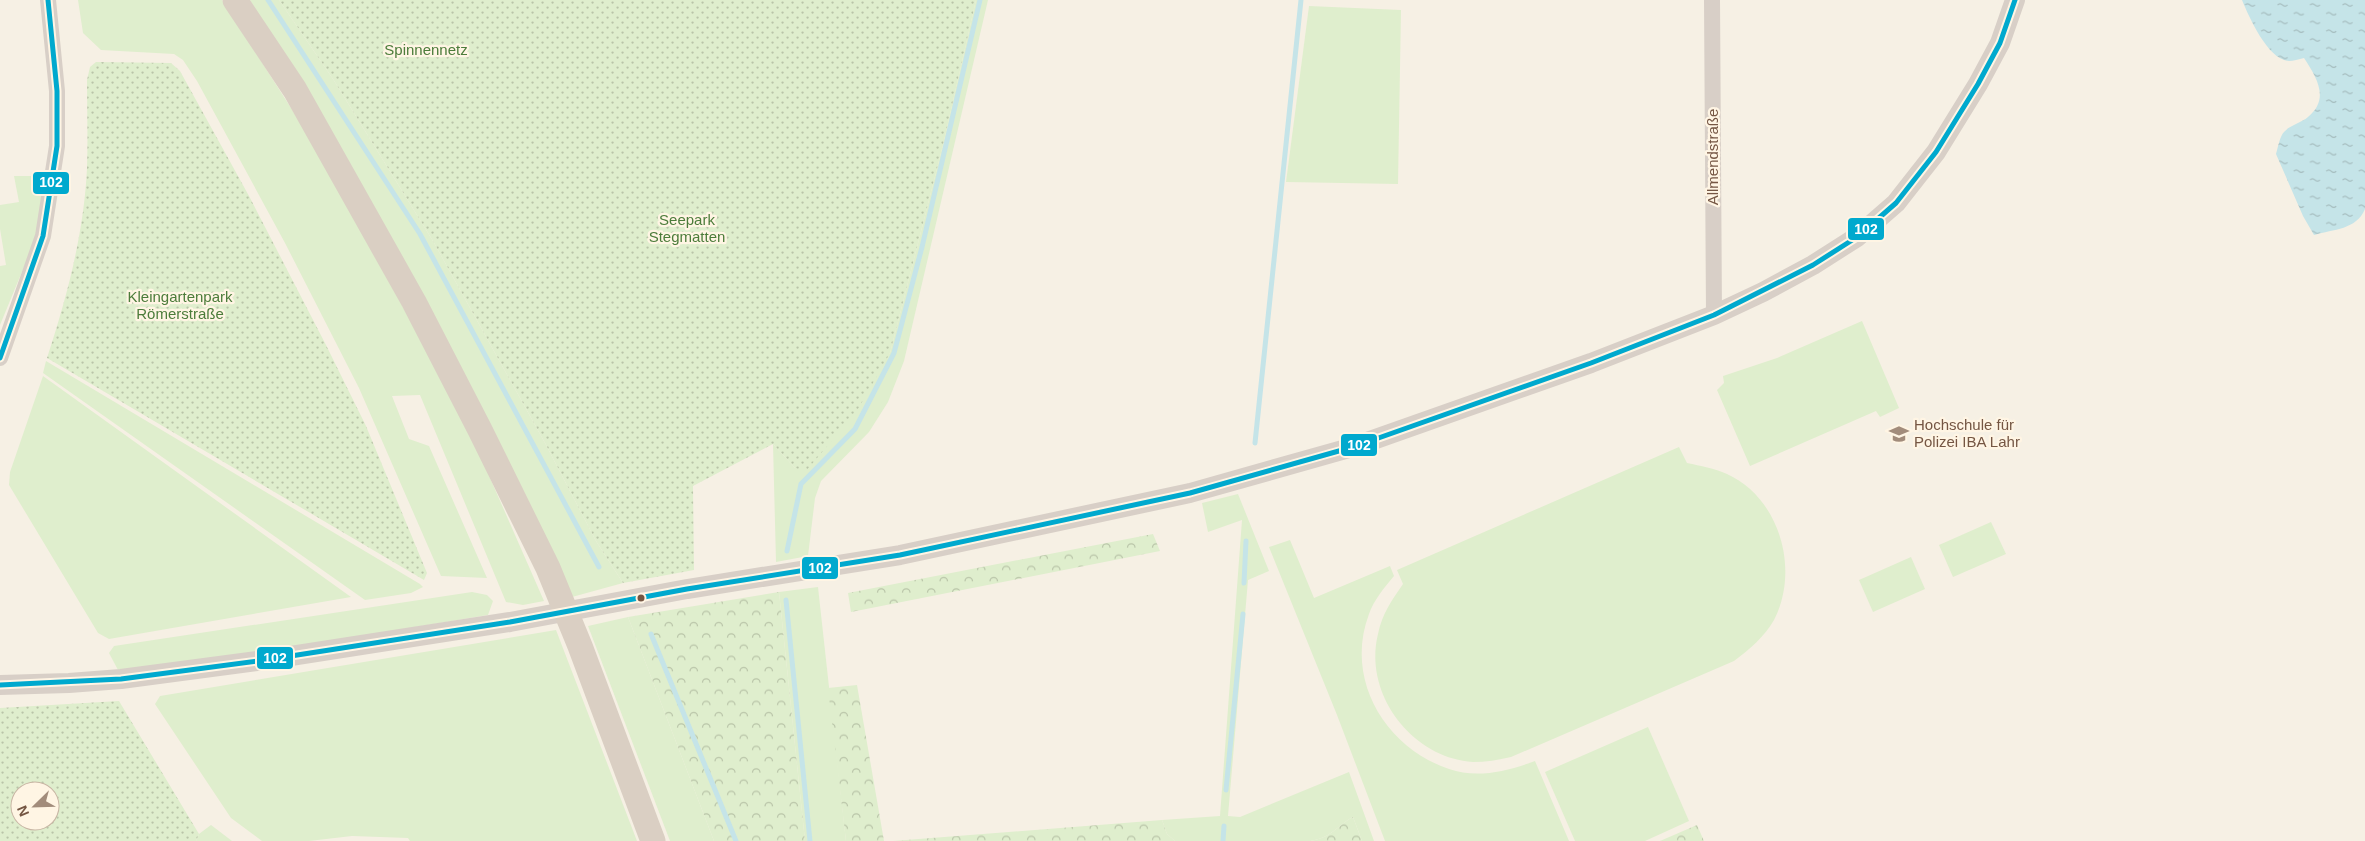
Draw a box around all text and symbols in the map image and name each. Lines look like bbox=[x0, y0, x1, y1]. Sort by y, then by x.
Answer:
park label: Spinnennetz bbox=[384, 41, 468, 58]
street label: Allmendstraße bbox=[1704, 109, 1721, 205]
line badge: 102 bbox=[32, 171, 70, 195]
text: 102 bbox=[39, 174, 63, 190]
park label: Seepark Stegmatten bbox=[649, 211, 725, 245]
line badge: 102 bbox=[1847, 217, 1885, 241]
text: 102 bbox=[1854, 221, 1878, 237]
park label: Kleingartenpark Römerstraße bbox=[127, 288, 233, 322]
place label: Hochschule für Polizei IBA Lahr bbox=[1914, 416, 2020, 450]
school or university icon: Hochschule für Polizei IBA Lahr bbox=[1888, 423, 1910, 445]
line badge: 102 bbox=[1340, 433, 1378, 457]
text: 102 bbox=[1347, 437, 1371, 453]
line badge: 102 bbox=[801, 556, 839, 580]
text: 102 bbox=[808, 560, 832, 576]
unlabelled marker bbox=[636, 593, 646, 603]
line badge: 102 bbox=[256, 646, 294, 670]
text: 102 bbox=[263, 650, 287, 666]
north arrow bbox=[10, 781, 60, 831]
text: N bbox=[14, 803, 32, 819]

